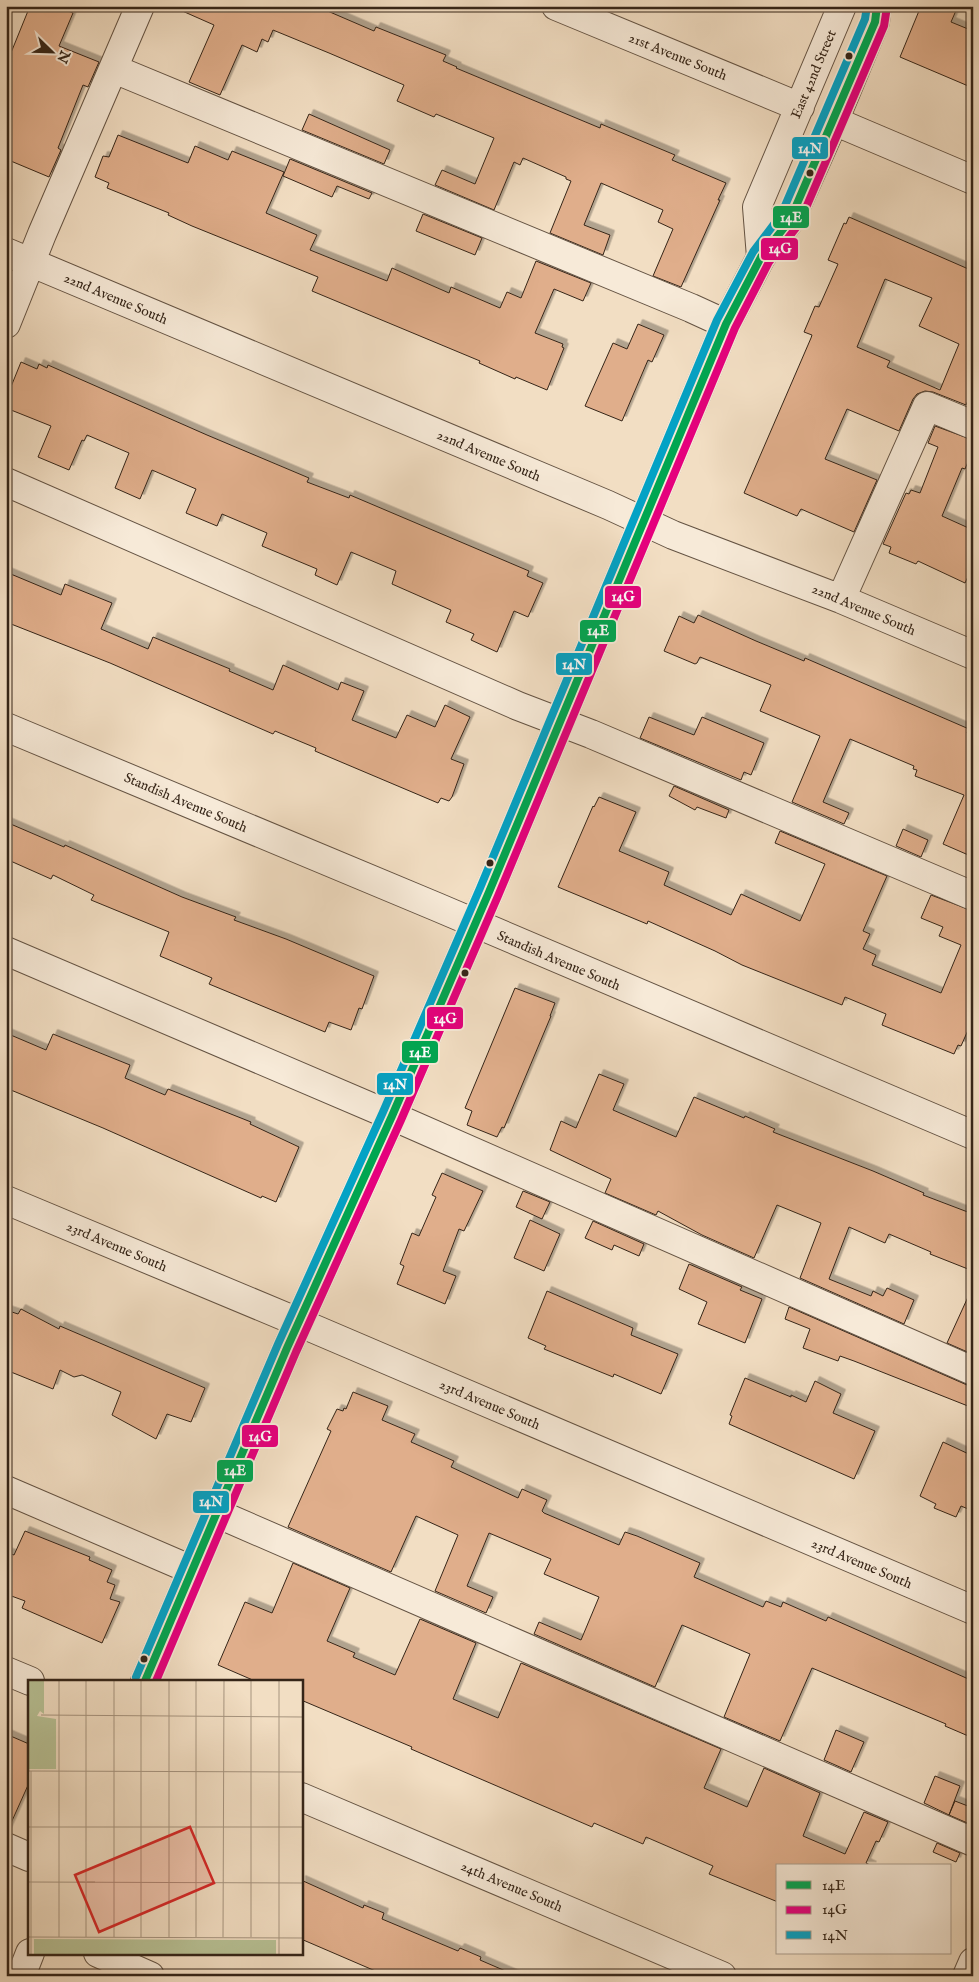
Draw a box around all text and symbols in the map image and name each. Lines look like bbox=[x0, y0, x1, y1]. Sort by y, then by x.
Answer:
street label: East 42nd Street bbox=[787, 27, 841, 122]
north arrow bbox=[28, 28, 78, 78]
street label: 21st Avenue South bbox=[626, 29, 730, 85]
text: N bbox=[52, 47, 74, 66]
unlabelled marker bbox=[844, 51, 854, 61]
line badge: 14N bbox=[791, 136, 829, 160]
text: 14N bbox=[798, 140, 822, 158]
unlabelled marker bbox=[805, 168, 815, 178]
line badge: 14E bbox=[772, 205, 810, 229]
text: 14E bbox=[780, 209, 802, 227]
line badge: 14G bbox=[760, 237, 799, 261]
text: 14G bbox=[768, 240, 792, 258]
street label: 22nd Avenue South bbox=[61, 269, 171, 329]
street label: 22nd Avenue South bbox=[434, 426, 544, 486]
street label: 22nd Avenue South bbox=[809, 580, 919, 640]
line badge: 14G bbox=[604, 585, 642, 609]
text: 14G bbox=[611, 588, 635, 606]
line badge: 14E bbox=[579, 619, 617, 643]
text: 14E bbox=[587, 622, 609, 640]
line badge: 14N bbox=[555, 652, 593, 676]
text: 14N bbox=[562, 656, 586, 674]
street label: Standish Avenue South bbox=[121, 769, 250, 837]
unlabelled marker bbox=[485, 858, 495, 868]
street label: Standish Avenue South bbox=[494, 927, 623, 995]
unlabelled marker bbox=[460, 968, 470, 978]
line badge: 14G bbox=[426, 1006, 464, 1030]
text: 14G bbox=[433, 1010, 457, 1028]
line badge: 14E bbox=[401, 1040, 439, 1064]
text: 14E bbox=[409, 1044, 431, 1062]
line badge: 14N bbox=[376, 1072, 414, 1096]
text: 14N bbox=[383, 1076, 407, 1094]
street label: 23rd Avenue South bbox=[64, 1218, 170, 1276]
street label: 23rd Avenue South bbox=[437, 1376, 543, 1434]
line badge: 14G bbox=[241, 1424, 279, 1448]
text: 14G bbox=[248, 1428, 272, 1446]
line badge: 14E bbox=[216, 1459, 254, 1483]
text: 14E bbox=[224, 1462, 246, 1480]
line badge: 14N bbox=[192, 1490, 230, 1514]
text: 14N bbox=[199, 1493, 223, 1511]
street label: 23rd Avenue South bbox=[809, 1535, 915, 1593]
unlabelled marker bbox=[139, 1654, 149, 1664]
inset map bbox=[28, 1680, 302, 1954]
street label: 24th Avenue South bbox=[458, 1857, 566, 1917]
legend bbox=[776, 1864, 952, 1954]
text: 14E bbox=[822, 1876, 845, 1895]
text: 14G bbox=[822, 1900, 847, 1919]
text: 14N bbox=[822, 1926, 848, 1945]

